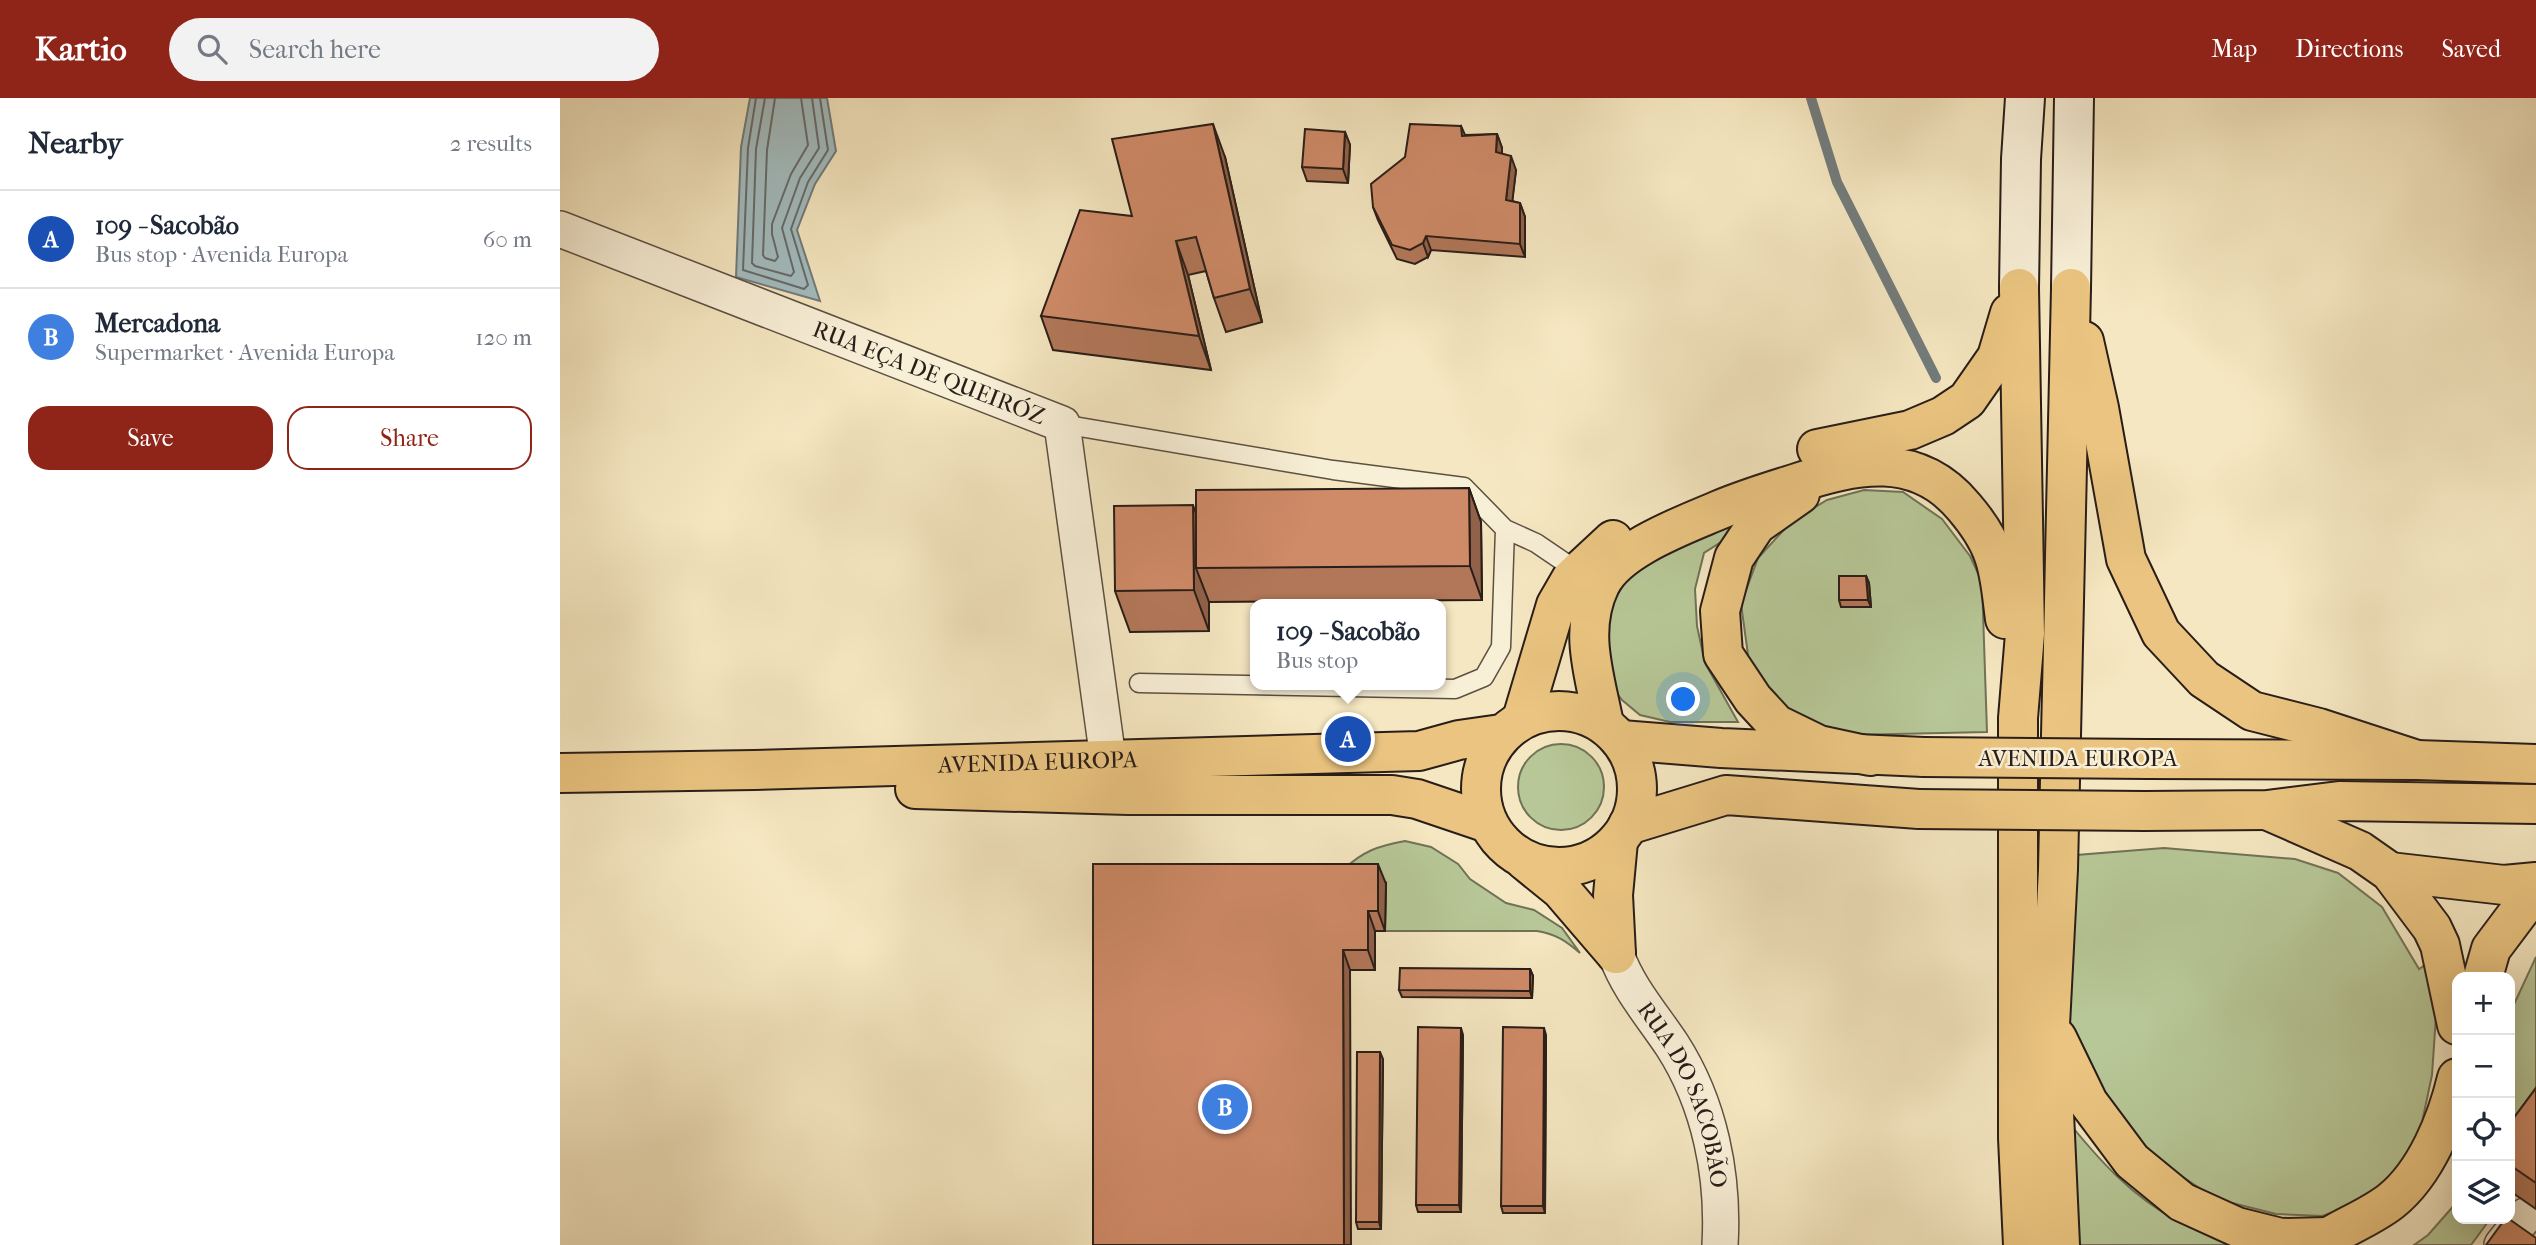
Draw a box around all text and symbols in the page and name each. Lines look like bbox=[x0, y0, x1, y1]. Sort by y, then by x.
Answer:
search box bbox=[169, 18, 659, 81]
text: Kartio bbox=[35, 30, 127, 69]
icon: search bbox=[193, 30, 231, 68]
text: Search here bbox=[249, 34, 381, 65]
text: Map bbox=[2211, 35, 2257, 63]
text: Directions bbox=[2295, 35, 2403, 63]
text: Saved bbox=[2441, 35, 2501, 63]
text: Nearby bbox=[28, 126, 123, 161]
text: 2 results bbox=[450, 130, 532, 157]
text: 109 - Sacobão bbox=[95, 210, 239, 241]
text: A bbox=[44, 226, 58, 253]
text: 60 m bbox=[483, 226, 532, 253]
text: Bus stop · Avenida Europa bbox=[95, 241, 348, 268]
text: Mercadona bbox=[95, 308, 220, 339]
street label: RUA EÇA DE QUEIRÓZ bbox=[809, 315, 1050, 430]
text: B bbox=[44, 324, 58, 351]
text: 120 m bbox=[475, 324, 532, 351]
text: Supermarket · Avenida Europa bbox=[95, 339, 395, 366]
button: Save bbox=[28, 406, 273, 470]
button: Share bbox=[287, 406, 532, 470]
popup bbox=[1250, 599, 1446, 690]
text: 109 - Sacobão bbox=[1276, 616, 1420, 647]
text: Bus stop bbox=[1276, 647, 1358, 674]
your location bbox=[1666, 682, 1700, 716]
pin: A bbox=[1325, 713, 1371, 765]
street label: AVENIDA EUROPA bbox=[1977, 745, 2179, 772]
street label: AVENIDA EUROPA bbox=[937, 746, 1139, 779]
map controls bbox=[2452, 972, 2515, 1224]
button: + bbox=[2452, 972, 2515, 1035]
street label: RUA DO SACOBÃO bbox=[1632, 997, 1732, 1189]
button: − bbox=[2452, 1035, 2515, 1098]
pin: B bbox=[1202, 1081, 1248, 1133]
button: locate bbox=[2452, 1098, 2515, 1161]
button: layers bbox=[2452, 1161, 2515, 1224]

